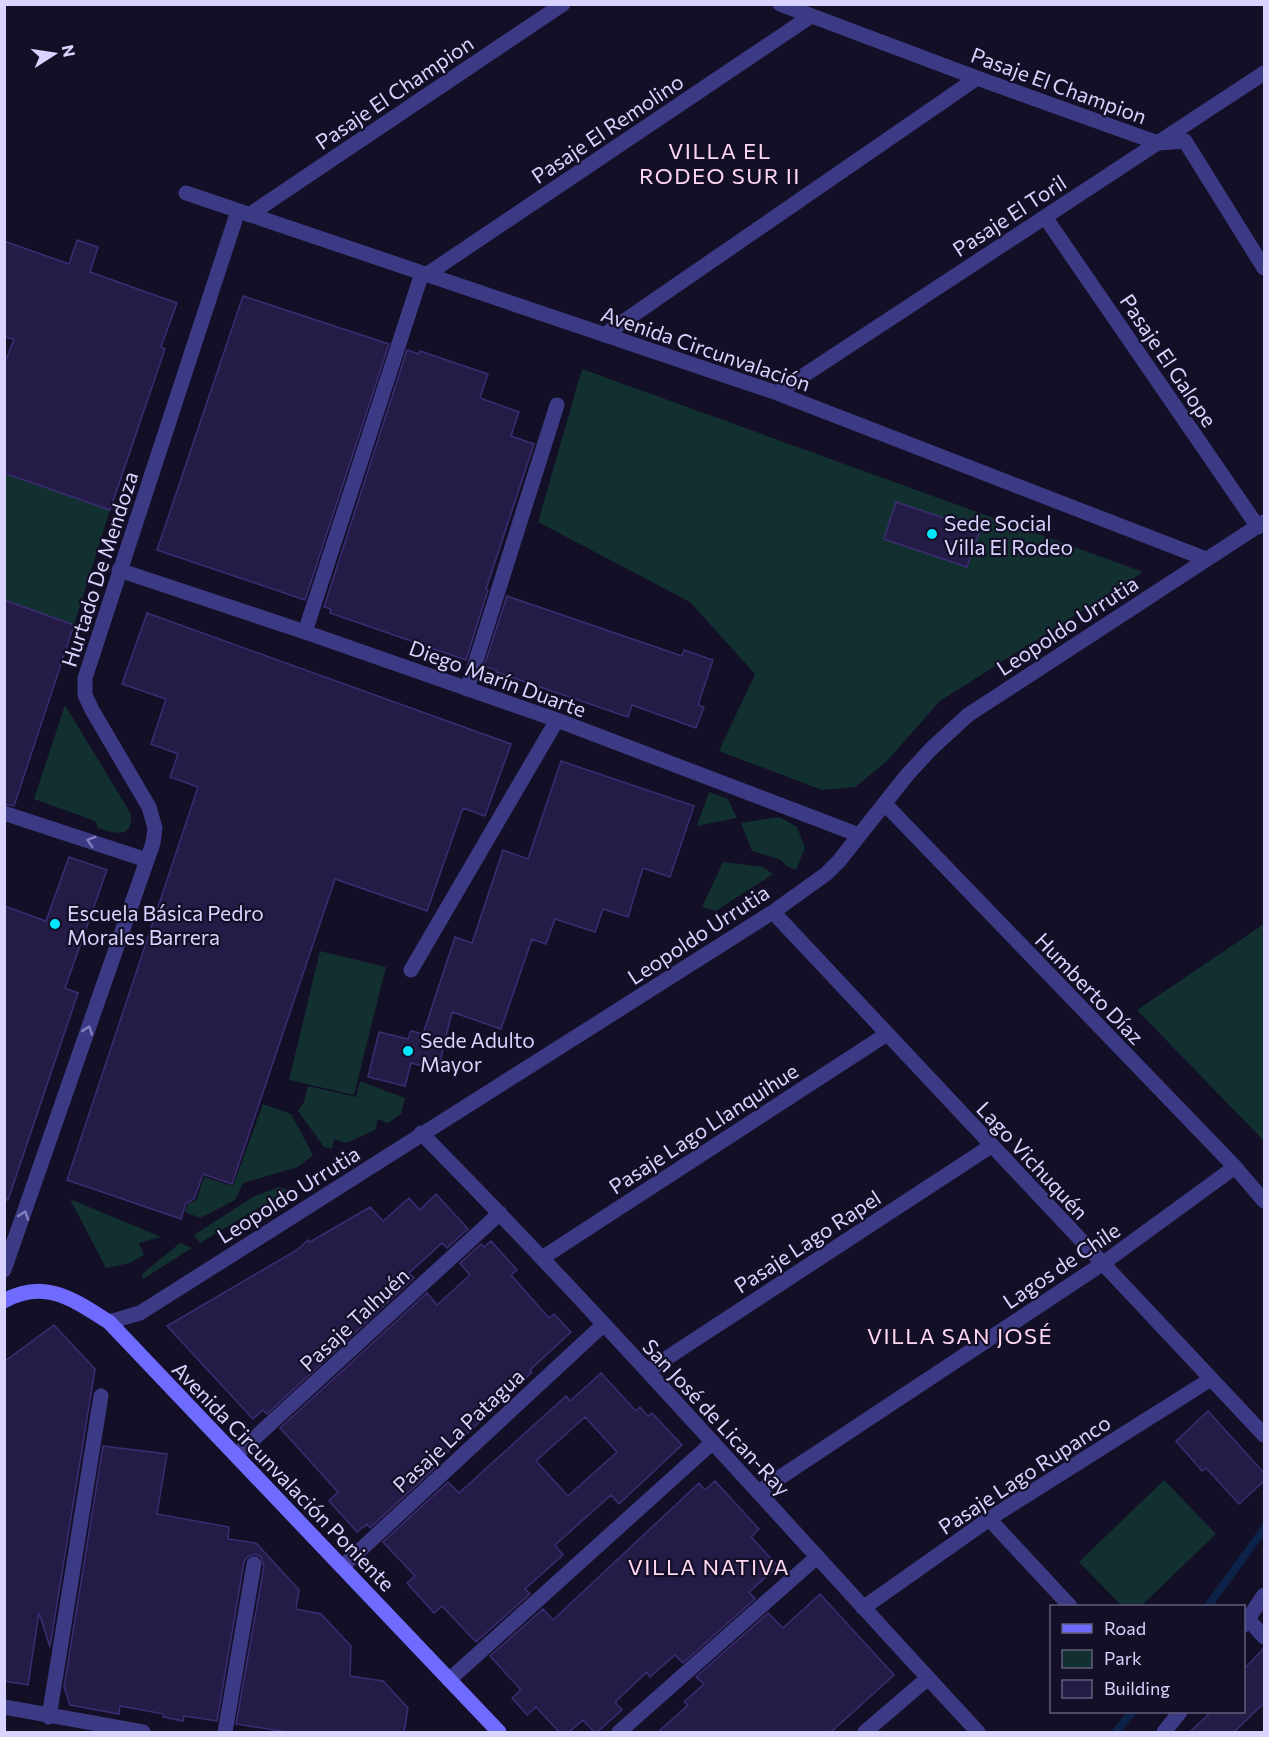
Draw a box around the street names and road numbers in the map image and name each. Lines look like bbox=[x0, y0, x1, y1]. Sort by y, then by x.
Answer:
street label: Pasaje El Champion bbox=[310, 30, 478, 154]
street label: Pasaje El Champion bbox=[968, 42, 1150, 128]
street label: Pasaje El Remolino bbox=[526, 68, 688, 188]
street label: Pasaje El Toril bbox=[947, 169, 1071, 261]
street label: Pasaje El Galope bbox=[1115, 289, 1223, 431]
street label: Avenida Circunvalación bbox=[598, 300, 814, 396]
street label: Hurtado De Mendoza bbox=[56, 468, 142, 670]
street label: Leopoldo Urrutia bbox=[992, 570, 1142, 680]
street label: Diego Marín Duarte bbox=[406, 634, 590, 722]
street label: Leopoldo Urrutia bbox=[623, 879, 773, 989]
street label: Humberto Díaz bbox=[1031, 927, 1149, 1049]
street label: Pasaje Lago Llanquihue bbox=[604, 1057, 802, 1199]
street label: Lago Vichuquén bbox=[972, 1096, 1094, 1224]
street label: Leopoldo Urrutia bbox=[212, 1140, 364, 1248]
street label: Pasaje Lago Rapel bbox=[729, 1184, 885, 1298]
street label: Lagos de Chile bbox=[998, 1217, 1124, 1313]
street label: Pasaje Talhuén bbox=[294, 1262, 414, 1376]
street label: San José de Lican-Ray bbox=[638, 1334, 796, 1501]
street label: Avenida Circunvalación Poniente bbox=[168, 1356, 400, 1596]
street label: Pasaje La Patagua bbox=[387, 1363, 529, 1497]
street label: Pasaje Lago Rupanco bbox=[933, 1409, 1115, 1539]

